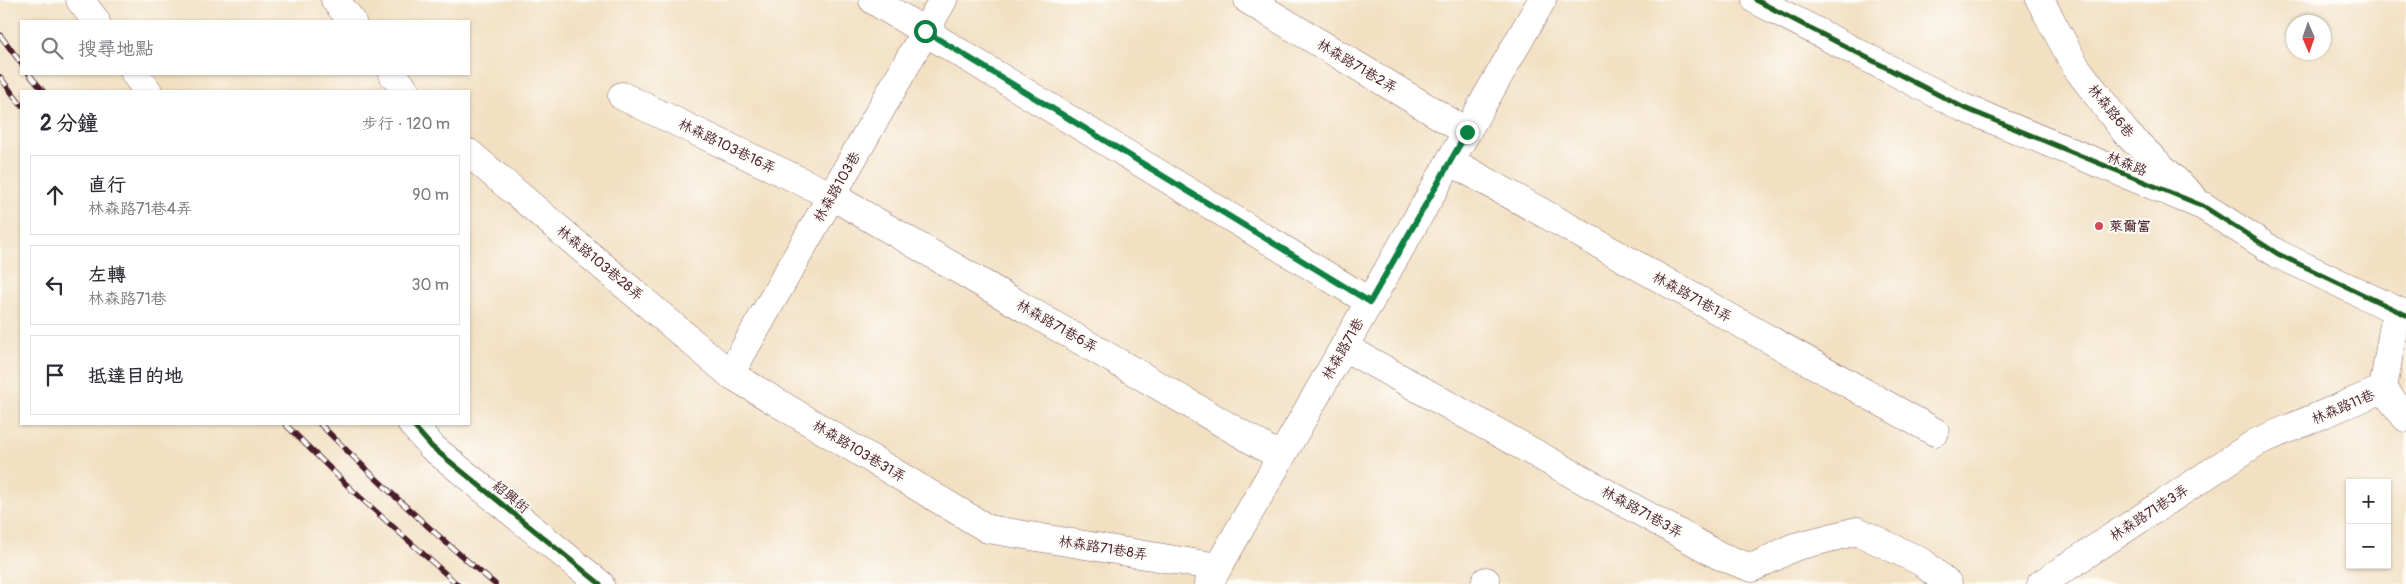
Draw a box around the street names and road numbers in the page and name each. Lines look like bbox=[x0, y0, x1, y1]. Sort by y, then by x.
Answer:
street label: 林森路71巷2弄 bbox=[1314, 35, 1400, 97]
street label: 林森路6巷 bbox=[2084, 81, 2138, 142]
street label: 林森路103巷16弄 bbox=[675, 115, 779, 177]
street label: 林森路103巷 bbox=[810, 148, 865, 225]
street label: 林森路 bbox=[2104, 148, 2150, 180]
street label: 林森路103巷28弄 bbox=[553, 222, 647, 304]
street label: 林森路71巷1弄 bbox=[1649, 268, 1735, 326]
street label: 林森路71巷6弄 bbox=[1013, 296, 1101, 356]
street label: 林森路71巷 bbox=[1318, 314, 1368, 383]
street label: 林森路11巷 bbox=[2309, 386, 2378, 428]
street label: 林森路103巷31弄 bbox=[809, 416, 909, 486]
street label: 紹興街 bbox=[489, 477, 533, 517]
street label: 林森路71巷3弄 bbox=[2106, 481, 2192, 545]
street label: 林森路71巷3弄 bbox=[1598, 483, 1686, 541]
street label: 林森路71巷8弄 bbox=[1057, 533, 1149, 563]

